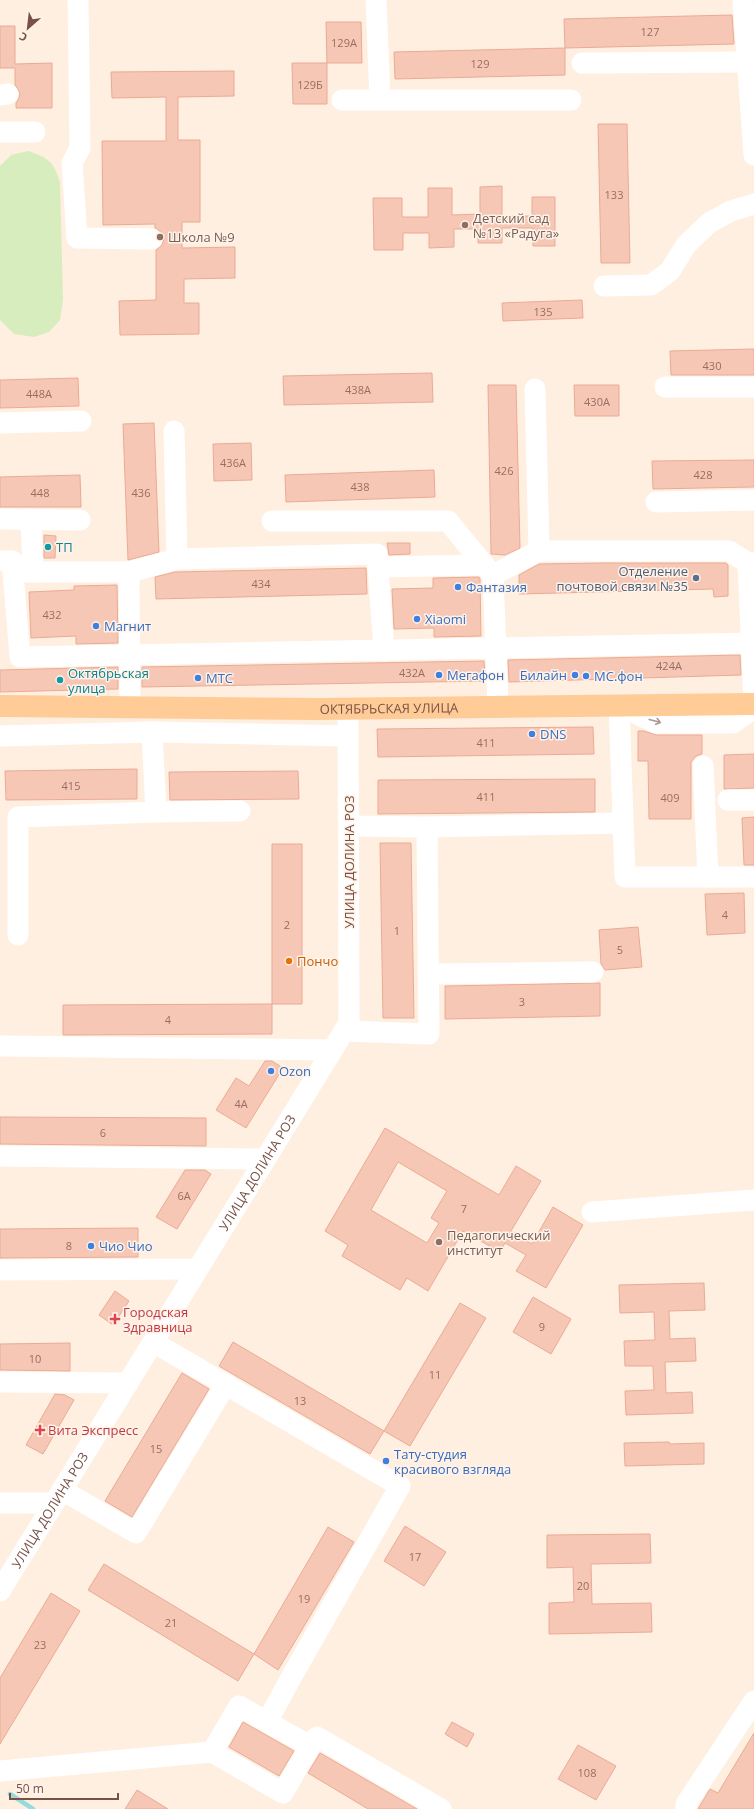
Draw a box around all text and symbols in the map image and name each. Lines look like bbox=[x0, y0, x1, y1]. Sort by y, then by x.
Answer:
north arrow bbox=[8, 8, 48, 48]
house number: 127 bbox=[641, 24, 659, 39]
text: С bbox=[16, 29, 30, 46]
house number: 129А bbox=[331, 35, 357, 50]
house number: 129 bbox=[471, 56, 489, 71]
house number: 129Б bbox=[297, 77, 323, 92]
house number: 133 bbox=[605, 187, 623, 202]
place label: Детский сад №13 «Радуга» bbox=[473, 209, 559, 242]
marker: Детский сад №13 «Радуга» bbox=[460, 220, 470, 230]
place label: Школа №9 bbox=[168, 228, 235, 246]
marker: Школа №9 bbox=[155, 232, 165, 242]
house number: 135 bbox=[534, 304, 552, 319]
house number: 430 bbox=[703, 358, 721, 373]
house number: 438А bbox=[345, 382, 371, 397]
house number: 448А bbox=[26, 386, 52, 401]
house number: 430А bbox=[584, 394, 610, 409]
house number: 436А bbox=[220, 455, 246, 470]
house number: 426 bbox=[495, 463, 513, 478]
house number: 428 bbox=[694, 467, 712, 482]
house number: 438 bbox=[351, 479, 369, 494]
house number: 448 bbox=[31, 485, 49, 500]
house number: 436 bbox=[132, 485, 150, 500]
place label: ТП bbox=[56, 538, 73, 556]
marker: ТП bbox=[43, 542, 53, 552]
place label: Отделение почтовой связи №35 bbox=[556, 562, 688, 595]
marker: Отделение почтовой связи №35 bbox=[691, 573, 701, 583]
house number: 434 bbox=[252, 576, 271, 591]
place label: Фантазия bbox=[466, 578, 527, 596]
marker: Фантазия bbox=[453, 582, 463, 592]
house number: 432 bbox=[43, 607, 61, 622]
place label: Xiaomi bbox=[425, 610, 466, 628]
marker: Xiaomi bbox=[412, 614, 422, 624]
place label: Магнит bbox=[104, 617, 151, 635]
marker: Магнит bbox=[91, 621, 101, 631]
house number: 424А bbox=[656, 658, 682, 673]
place label: Октябрьская улица bbox=[68, 664, 149, 697]
house number: 432А bbox=[399, 665, 425, 680]
place label: Мегафон bbox=[447, 666, 504, 684]
place label: Билайн bbox=[520, 666, 567, 684]
place label: МС.фон bbox=[594, 667, 643, 685]
place label: МТС bbox=[206, 669, 233, 687]
marker: Мегафон bbox=[434, 670, 444, 680]
marker: Билайн bbox=[570, 670, 580, 680]
marker: МС.фон bbox=[581, 671, 591, 681]
marker: МТС bbox=[193, 673, 203, 683]
marker: Октябрьская улица bbox=[55, 675, 65, 685]
street label: ОКТЯБРЬСКАЯ УЛИЦА bbox=[320, 698, 459, 718]
one-way arrow bbox=[648, 718, 661, 725]
place label: DNS bbox=[540, 725, 566, 743]
marker: DNS bbox=[527, 729, 537, 739]
house number: 411 bbox=[477, 735, 495, 750]
house number: 415 bbox=[62, 778, 80, 793]
house number: 411 bbox=[477, 789, 495, 804]
house number: 409 bbox=[661, 790, 679, 805]
street label: УЛИЦА ДОЛИНА РОЗ bbox=[340, 796, 358, 928]
house number: 4 bbox=[722, 907, 729, 922]
house number: 2 bbox=[284, 917, 290, 932]
house number: 1 bbox=[394, 923, 400, 938]
house number: 5 bbox=[617, 942, 623, 957]
place label: Пончо bbox=[297, 952, 338, 970]
marker: Пончо bbox=[284, 956, 294, 966]
house number: 3 bbox=[519, 994, 525, 1009]
house number: 4 bbox=[165, 1012, 172, 1027]
place label: Ozon bbox=[279, 1062, 311, 1080]
marker: Ozon bbox=[266, 1066, 276, 1076]
house number: 4А bbox=[234, 1096, 248, 1111]
street label: УЛИЦА ДОЛИНА РОЗ bbox=[215, 1111, 300, 1234]
house number: 6 bbox=[100, 1125, 106, 1140]
house number: 6А bbox=[177, 1188, 191, 1203]
house number: 7 bbox=[461, 1201, 467, 1216]
place label: Педагогический институт bbox=[447, 1226, 550, 1259]
place label: Чио Чио bbox=[99, 1237, 153, 1255]
marker: Педагогический институт bbox=[434, 1237, 444, 1247]
house number: 8 bbox=[66, 1238, 72, 1253]
marker: Чио Чио bbox=[86, 1241, 96, 1251]
place label: Городская Здравница bbox=[123, 1303, 193, 1336]
marker: Городская Здравница bbox=[110, 1314, 120, 1324]
house number: 9 bbox=[539, 1319, 545, 1334]
house number: 10 bbox=[29, 1351, 41, 1366]
house number: 11 bbox=[429, 1367, 441, 1382]
house number: 13 bbox=[294, 1393, 306, 1408]
place label: Вита Экспресс bbox=[48, 1421, 138, 1439]
marker: Вита Экспресс bbox=[35, 1425, 45, 1435]
house number: 15 bbox=[150, 1441, 162, 1456]
place label: Тату-студия красивого взгляда bbox=[394, 1445, 511, 1478]
street label: УЛИЦА ДОЛИНА РОЗ bbox=[7, 1449, 92, 1571]
marker: Тату-студия красивого взгляда bbox=[381, 1456, 391, 1466]
house number: 17 bbox=[409, 1549, 421, 1564]
house number: 20 bbox=[577, 1578, 589, 1593]
house number: 19 bbox=[298, 1591, 310, 1606]
house number: 21 bbox=[165, 1615, 177, 1630]
house number: 23 bbox=[34, 1637, 46, 1652]
house number: 108 bbox=[578, 1765, 596, 1780]
scale bar bbox=[10, 1775, 118, 1801]
text: 50 m bbox=[16, 1780, 44, 1797]

